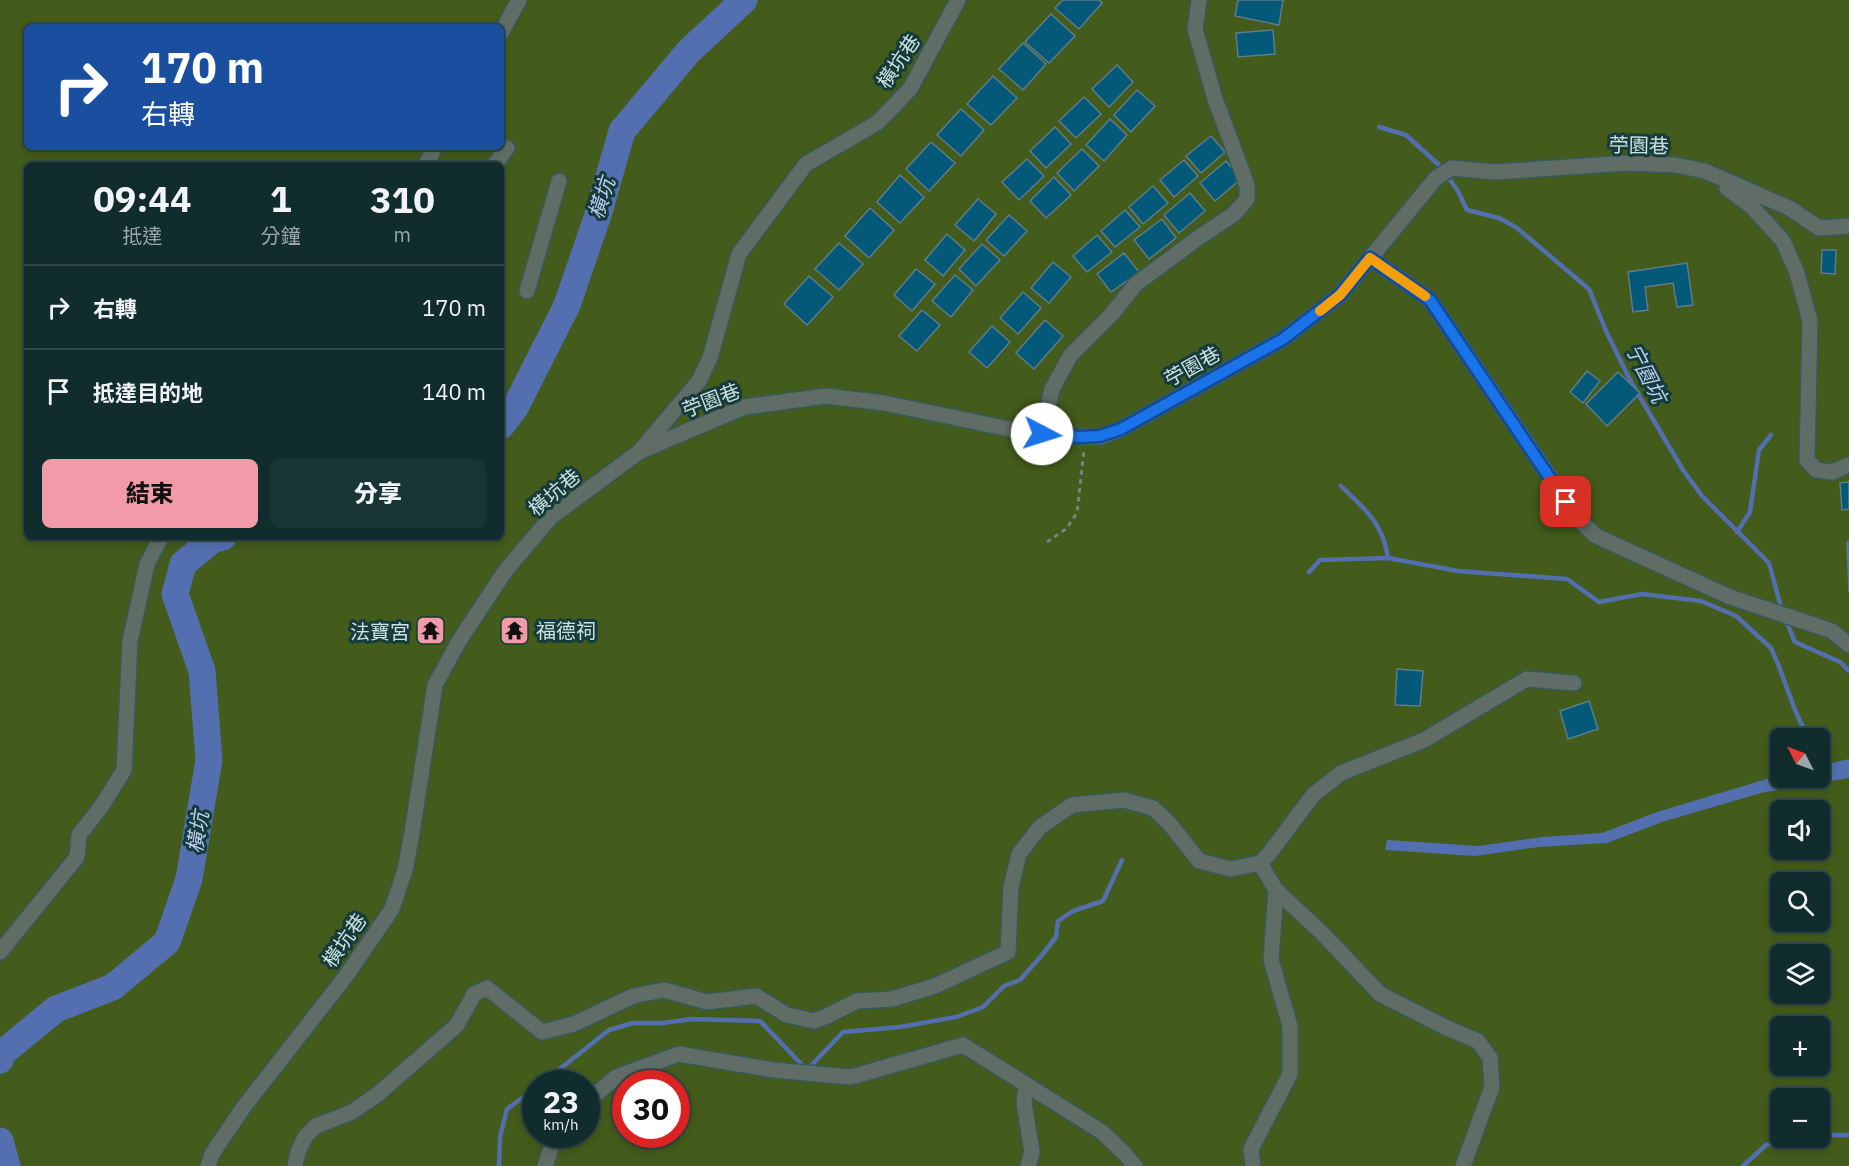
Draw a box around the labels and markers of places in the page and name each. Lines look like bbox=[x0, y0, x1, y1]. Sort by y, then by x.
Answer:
pin bbox=[1540, 476, 1591, 527]
temple icon: 福德祠 bbox=[499, 614, 531, 646]
temple icon: 法寶宮 bbox=[415, 615, 447, 647]
place label: 福德祠 bbox=[536, 617, 596, 644]
place label: 法寶宮 bbox=[350, 618, 410, 645]

